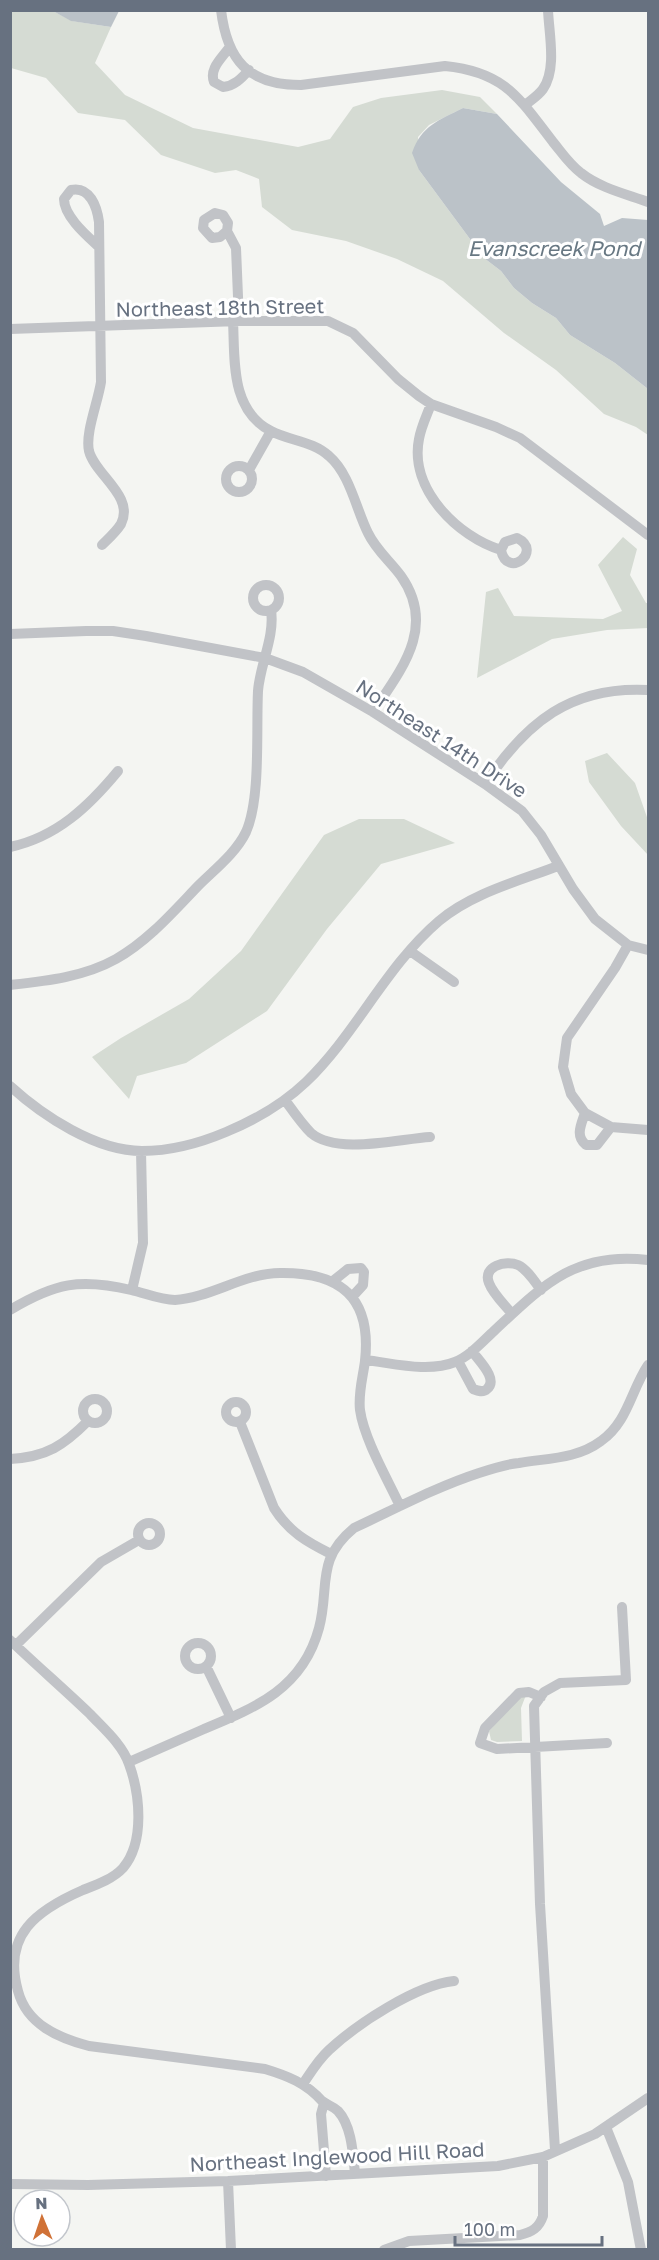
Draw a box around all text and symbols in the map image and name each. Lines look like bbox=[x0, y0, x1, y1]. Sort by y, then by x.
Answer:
water label: Evanscreek Pond bbox=[468, 235, 642, 261]
street label: Northeast 18th Street bbox=[116, 293, 324, 321]
street label: Northeast 14th Drive bbox=[352, 674, 532, 802]
street label: Northeast Inglewood Hill Road bbox=[189, 2136, 485, 2176]
north arrow bbox=[12, 2188, 72, 2248]
text: N bbox=[35, 2193, 48, 2213]
scale bar bbox=[455, 2209, 602, 2247]
text: 100 m bbox=[464, 2218, 515, 2240]

